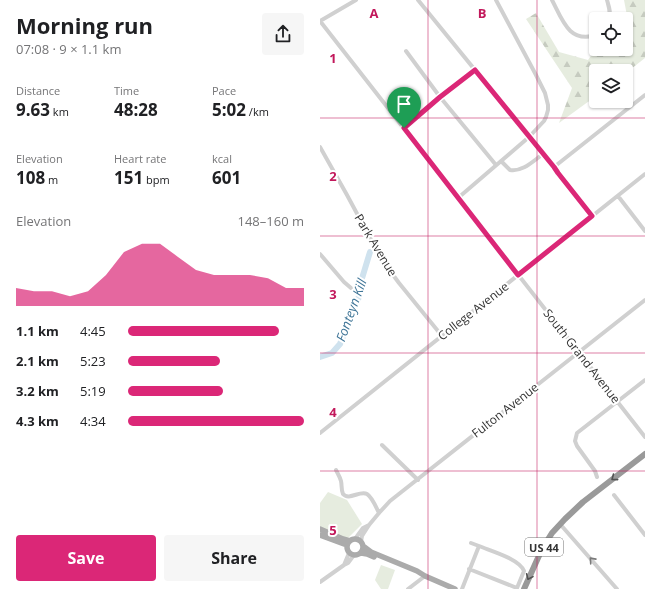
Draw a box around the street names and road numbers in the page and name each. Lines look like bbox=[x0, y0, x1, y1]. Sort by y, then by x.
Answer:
street label: Park Avenue bbox=[351, 211, 401, 280]
street label: College Avenue bbox=[434, 278, 512, 344]
street label: South Grand Avenue bbox=[540, 305, 625, 407]
street label: Fulton Avenue bbox=[468, 378, 542, 441]
road number: US 44 bbox=[525, 538, 563, 556]

